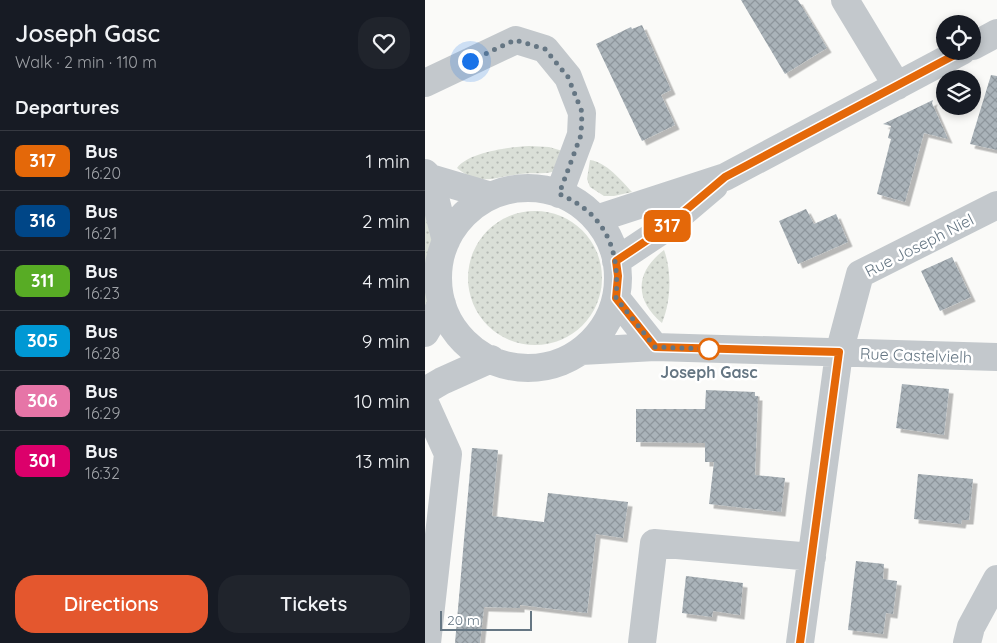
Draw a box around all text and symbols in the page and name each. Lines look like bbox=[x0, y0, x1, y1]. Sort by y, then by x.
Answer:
map controls bbox=[936, 15, 981, 115]
button: locate bbox=[936, 15, 981, 60]
button: heart bbox=[358, 17, 410, 69]
text: Joseph Gasc bbox=[15, 18, 160, 48]
your location bbox=[458, 49, 483, 74]
text: Walk · 2 min · 110 m bbox=[15, 52, 157, 72]
button: layers bbox=[936, 70, 981, 115]
text: Departures bbox=[15, 95, 119, 119]
text: Bus bbox=[85, 139, 118, 163]
text: 317 bbox=[29, 149, 56, 172]
text: 1 min bbox=[365, 149, 410, 173]
text: 16:20 bbox=[85, 163, 121, 183]
text: Bus bbox=[85, 199, 118, 223]
text: 316 bbox=[29, 209, 56, 232]
text: 2 min bbox=[362, 209, 410, 233]
street label: Rue Joseph Niel bbox=[861, 209, 977, 281]
line badge: 317 bbox=[638, 210, 696, 242]
text: 317 bbox=[654, 214, 680, 237]
text: 16:21 bbox=[85, 223, 117, 243]
text: Bus bbox=[85, 259, 118, 283]
text: 311 bbox=[31, 269, 54, 292]
text: 4 min bbox=[362, 269, 410, 293]
text: 16:23 bbox=[85, 283, 120, 303]
text: Bus bbox=[85, 319, 118, 343]
text: 305 bbox=[27, 329, 58, 352]
text: 9 min bbox=[362, 329, 410, 353]
marker: Joseph Gasc bbox=[698, 338, 720, 360]
text: 16:28 bbox=[85, 343, 120, 363]
street label: Rue Castelvielh bbox=[860, 343, 972, 367]
place label: Joseph Gasc bbox=[660, 362, 758, 382]
text: Bus bbox=[85, 379, 118, 403]
text: 306 bbox=[27, 389, 58, 412]
text: 10 min bbox=[354, 389, 410, 413]
text: 16:29 bbox=[85, 403, 120, 423]
text: Bus bbox=[85, 439, 118, 463]
text: 301 bbox=[29, 449, 56, 472]
text: 13 min bbox=[355, 449, 410, 473]
text: 16:32 bbox=[85, 463, 120, 483]
button: Directions bbox=[15, 575, 208, 633]
button: Tickets bbox=[218, 575, 410, 633]
scale bar bbox=[440, 608, 533, 631]
text: 20 m bbox=[447, 611, 480, 629]

